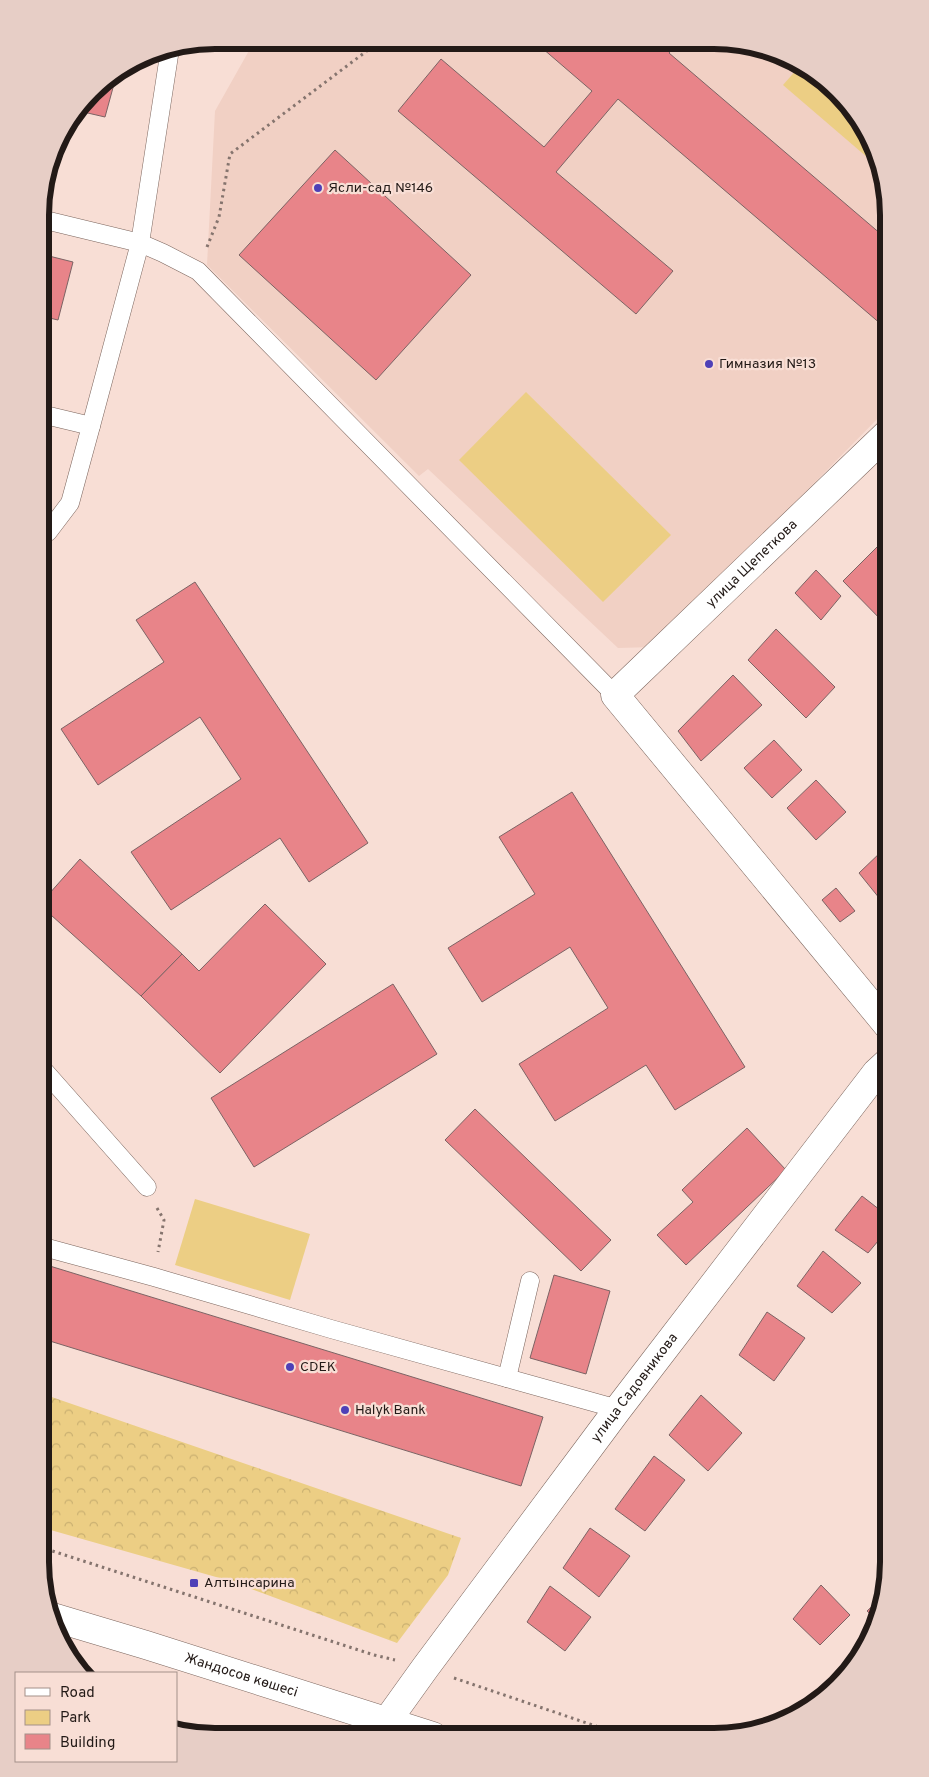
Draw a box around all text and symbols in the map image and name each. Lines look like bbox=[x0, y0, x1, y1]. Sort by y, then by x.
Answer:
place label: Ясли-сад №146 bbox=[328, 180, 433, 197]
marker: Ясли-сад №146 bbox=[312, 182, 324, 194]
place label: Гимназия №13 bbox=[719, 356, 816, 373]
marker: Гимназия №13 bbox=[703, 358, 715, 370]
street label: улица Щепеткова bbox=[703, 516, 801, 611]
street label: улица Садовникова bbox=[587, 1330, 682, 1446]
place label: CDEK bbox=[300, 1359, 336, 1376]
marker: CDEK bbox=[284, 1361, 296, 1373]
place label: Halyk Bank bbox=[355, 1402, 426, 1419]
marker: Halyk Bank bbox=[339, 1404, 351, 1416]
place label: Алтынсарина bbox=[204, 1575, 295, 1592]
marker: Алтынсарина bbox=[188, 1577, 200, 1589]
street label: Жандосов көшесі bbox=[182, 1649, 300, 1701]
legend bbox=[15, 1672, 178, 1762]
text: Road bbox=[60, 1684, 95, 1703]
text: Park bbox=[60, 1709, 91, 1728]
text: Building bbox=[60, 1734, 115, 1753]

